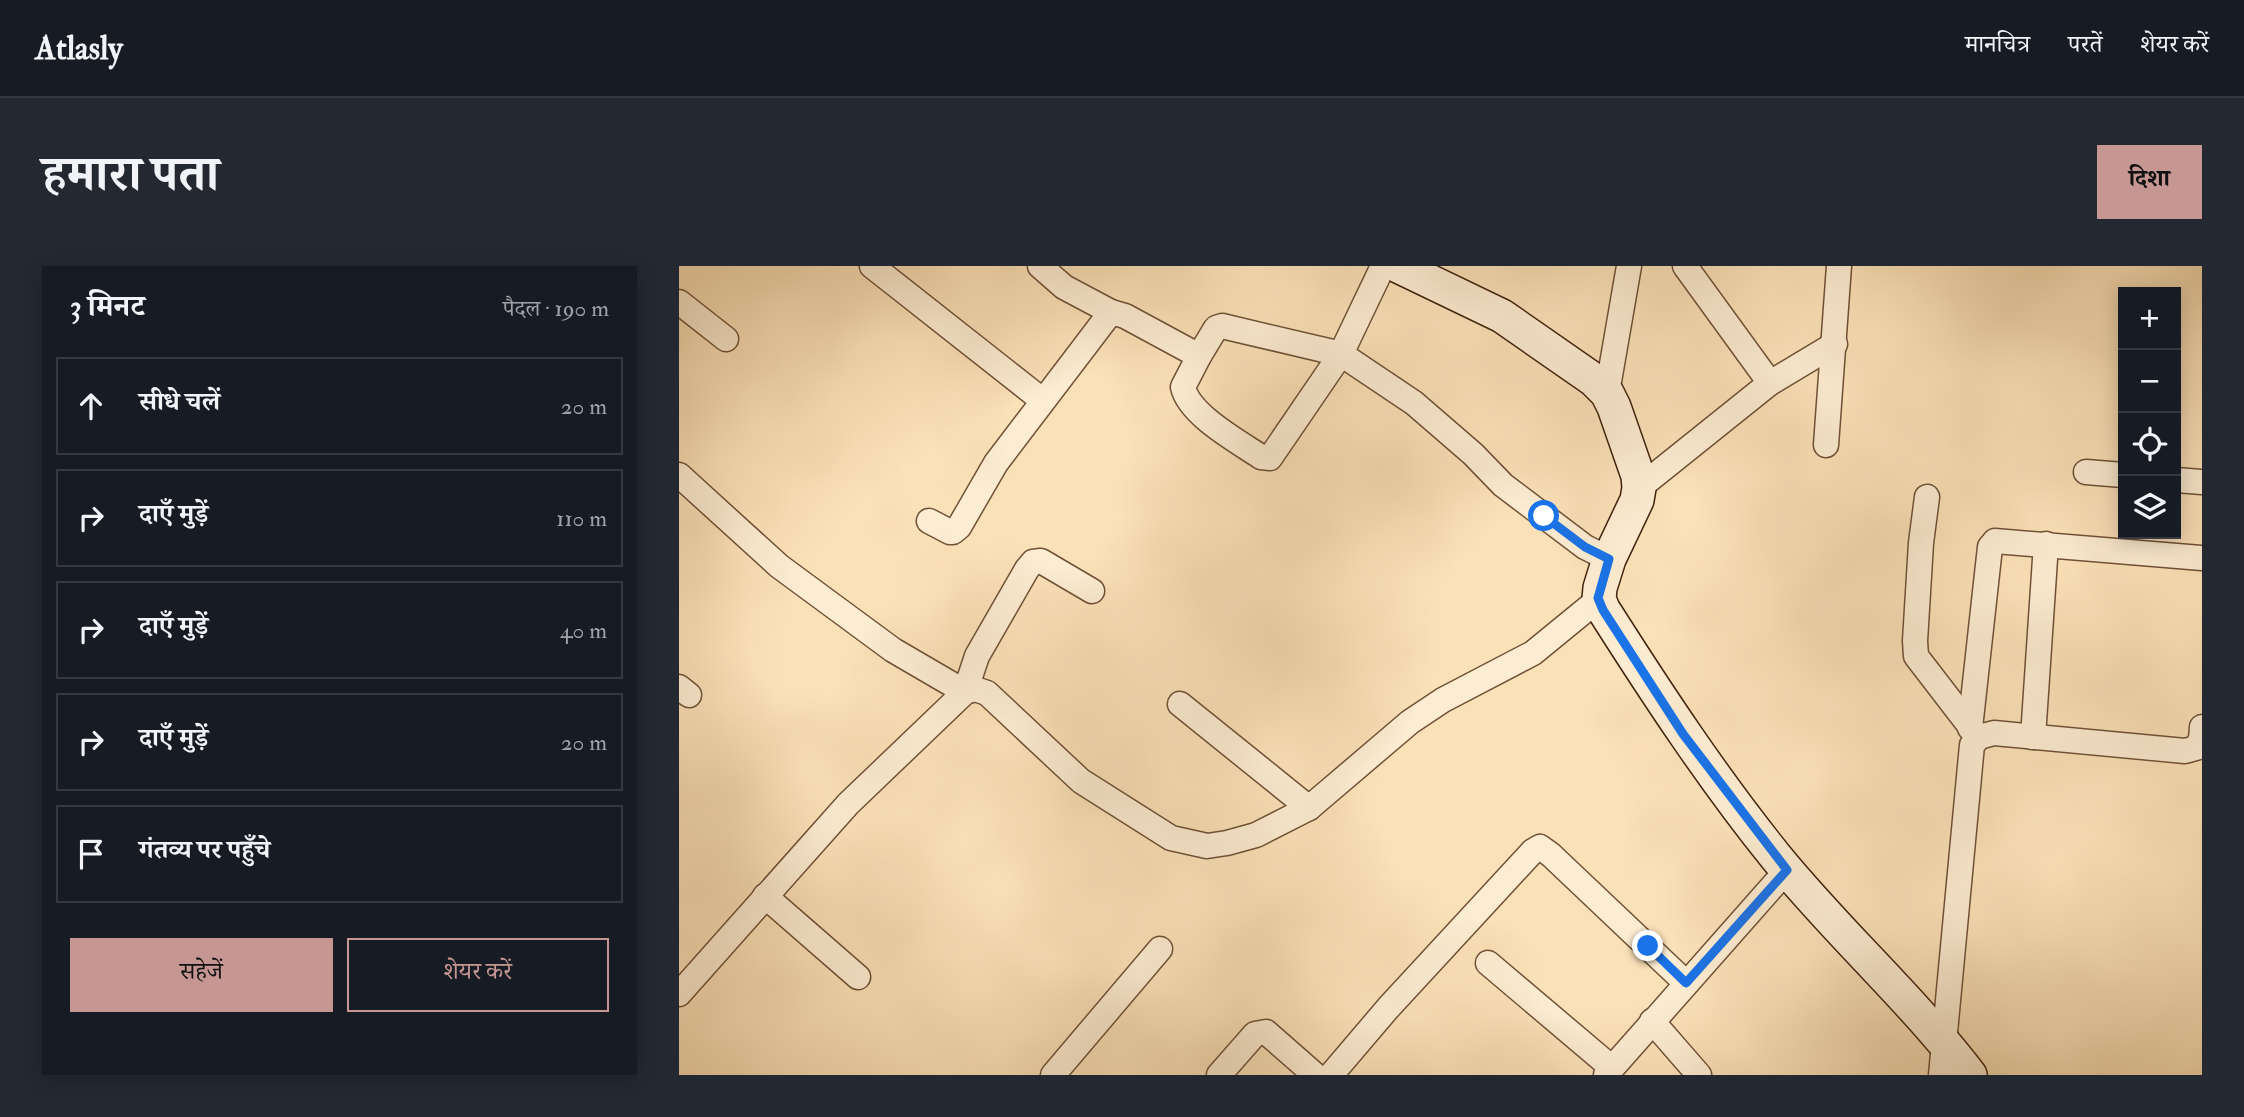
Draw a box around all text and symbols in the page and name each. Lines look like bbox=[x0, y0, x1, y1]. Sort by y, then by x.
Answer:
text: Atlasly bbox=[35, 28, 123, 69]
text: मानचित्र bbox=[1965, 29, 2030, 60]
text: परतें bbox=[2068, 29, 2102, 60]
text: शेयर करें bbox=[2140, 29, 2209, 60]
text: हमारा पता bbox=[42, 144, 219, 205]
button: दिशा bbox=[2097, 145, 2202, 219]
map controls bbox=[2118, 287, 2181, 539]
button: + bbox=[2118, 287, 2181, 350]
text: 3 मिनट bbox=[70, 288, 145, 325]
text: पैदल · 190 m bbox=[503, 294, 609, 323]
button: − bbox=[2118, 350, 2181, 413]
text: सीधे चलें bbox=[139, 386, 220, 418]
icon: ahead bbox=[72, 387, 110, 425]
text: 20 m bbox=[561, 392, 607, 421]
button: locate bbox=[2118, 413, 2181, 476]
button: layers bbox=[2118, 476, 2181, 539]
text: दाएँ मुड़ें bbox=[139, 498, 208, 530]
icon: right bbox=[72, 499, 110, 537]
route start bbox=[1528, 500, 1559, 531]
text: 110 m bbox=[556, 504, 607, 533]
text: दाएँ मुड़ें bbox=[139, 610, 208, 642]
icon: right bbox=[72, 611, 110, 649]
text: 40 m bbox=[560, 616, 607, 645]
text: दाएँ मुड़ें bbox=[139, 722, 208, 754]
icon: right bbox=[72, 723, 110, 761]
text: 20 m bbox=[561, 728, 607, 757]
text: गंतव्य पर पहुँचे bbox=[139, 834, 270, 866]
icon: arrive bbox=[72, 835, 110, 873]
route end bbox=[1632, 930, 1663, 961]
button: सहेजें bbox=[70, 938, 333, 1012]
button: शेयर करें bbox=[347, 938, 609, 1012]

